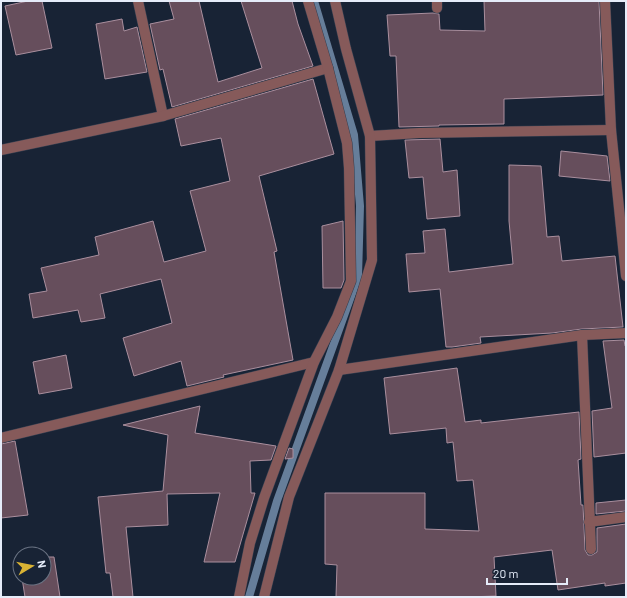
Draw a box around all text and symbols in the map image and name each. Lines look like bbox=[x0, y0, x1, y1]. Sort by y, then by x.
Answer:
north arrow bbox=[12, 546, 52, 586]
text: N bbox=[35, 559, 49, 569]
scale bar bbox=[487, 560, 567, 586]
text: 20 m bbox=[493, 566, 519, 580]

